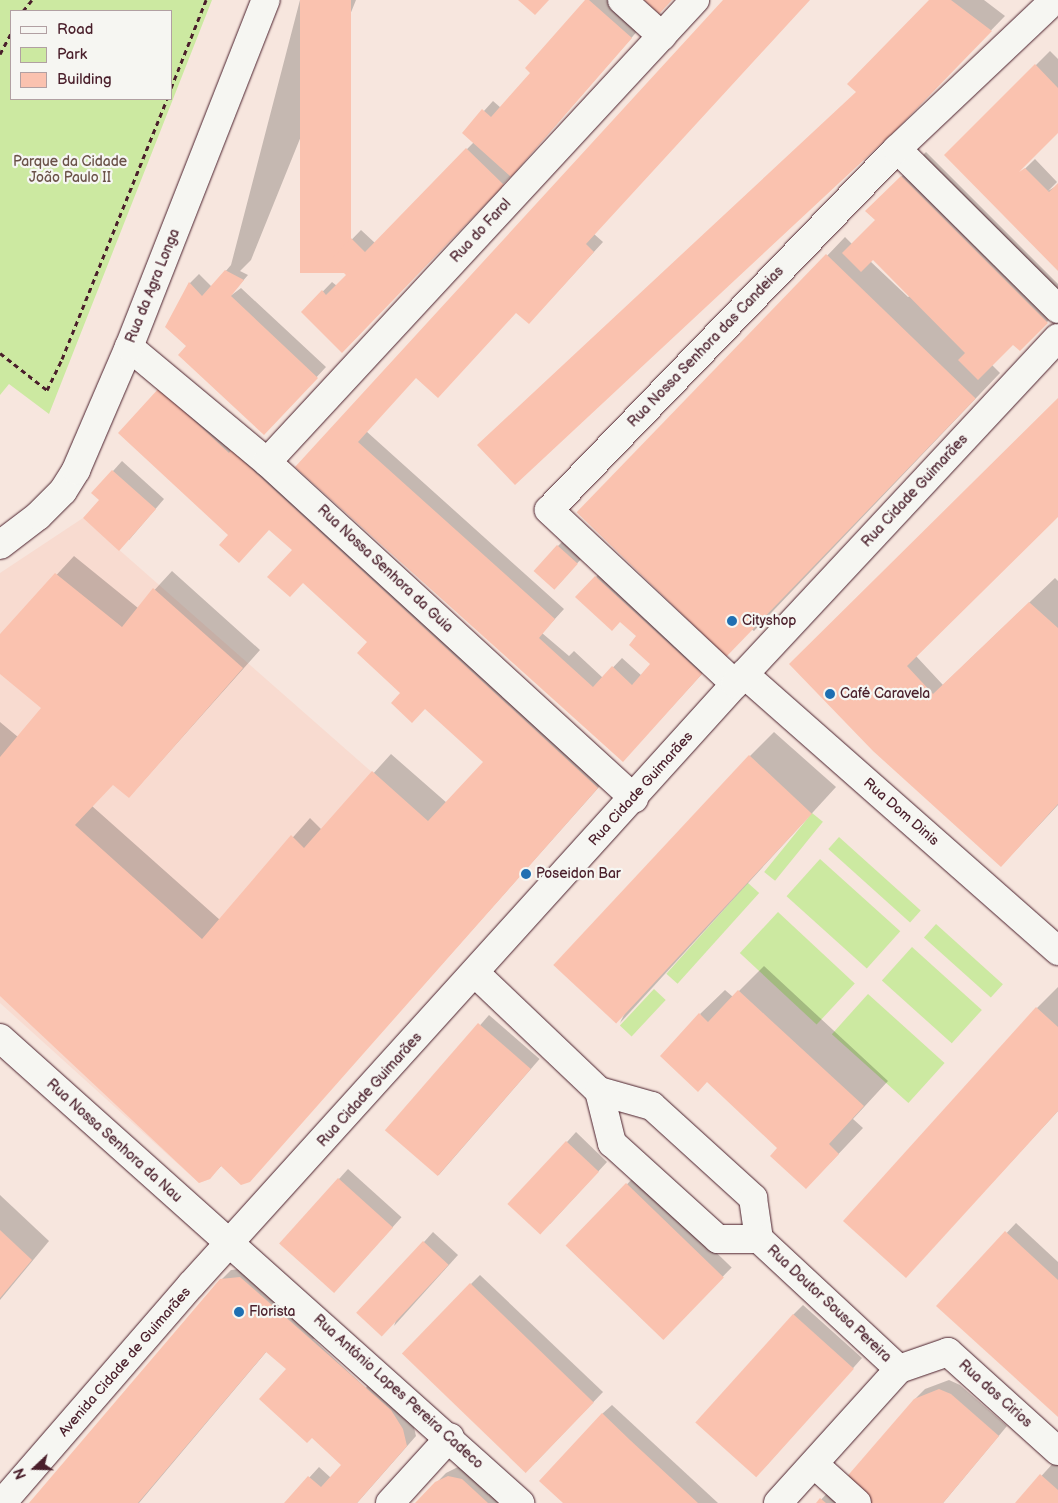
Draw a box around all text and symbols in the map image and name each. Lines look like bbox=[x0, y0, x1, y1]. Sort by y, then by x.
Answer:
legend bbox=[10, 10, 172, 100]
text: Road bbox=[57, 20, 93, 39]
text: Park bbox=[57, 45, 87, 64]
text: Building bbox=[57, 70, 112, 89]
park label: Parque da Cidade João Paulo II bbox=[13, 154, 127, 186]
street label: Rua do Farol bbox=[447, 196, 515, 266]
street label: Rua da Agra Longa bbox=[122, 227, 184, 345]
street label: Rua Nossa Senhora das Candeias bbox=[625, 263, 787, 431]
street label: Rua Cidade Guimarães bbox=[858, 431, 972, 551]
street label: Rua Nossa Senhora da Guia bbox=[314, 502, 456, 636]
place label: Cityshop bbox=[742, 613, 796, 629]
marker: Cityshop bbox=[726, 615, 738, 627]
place label: Café Caravela bbox=[840, 686, 930, 702]
marker: Café Caravela bbox=[824, 688, 836, 700]
street label: Rua Cidade Guimarães bbox=[585, 728, 697, 850]
street label: Rua Dom Dinis bbox=[860, 775, 942, 849]
place label: Poseidon Bar bbox=[536, 866, 621, 882]
marker: Poseidon Bar bbox=[520, 868, 532, 880]
street label: Rua Cidade Guimarães bbox=[314, 1029, 426, 1151]
street label: Rua Nossa Senhora da Nau bbox=[43, 1076, 185, 1206]
street label: Rua Doutor Sousa Pereira bbox=[763, 1242, 895, 1366]
street label: Avenida Cidade de Guimarães bbox=[56, 1284, 194, 1440]
place label: Florista bbox=[249, 1304, 295, 1320]
marker: Florista bbox=[233, 1306, 245, 1318]
street label: Rua António Lopes Pereira Cadeco bbox=[310, 1311, 486, 1473]
street label: Rua dos Cirios bbox=[955, 1357, 1035, 1431]
north arrow bbox=[10, 1443, 60, 1493]
text: N bbox=[11, 1466, 30, 1482]

